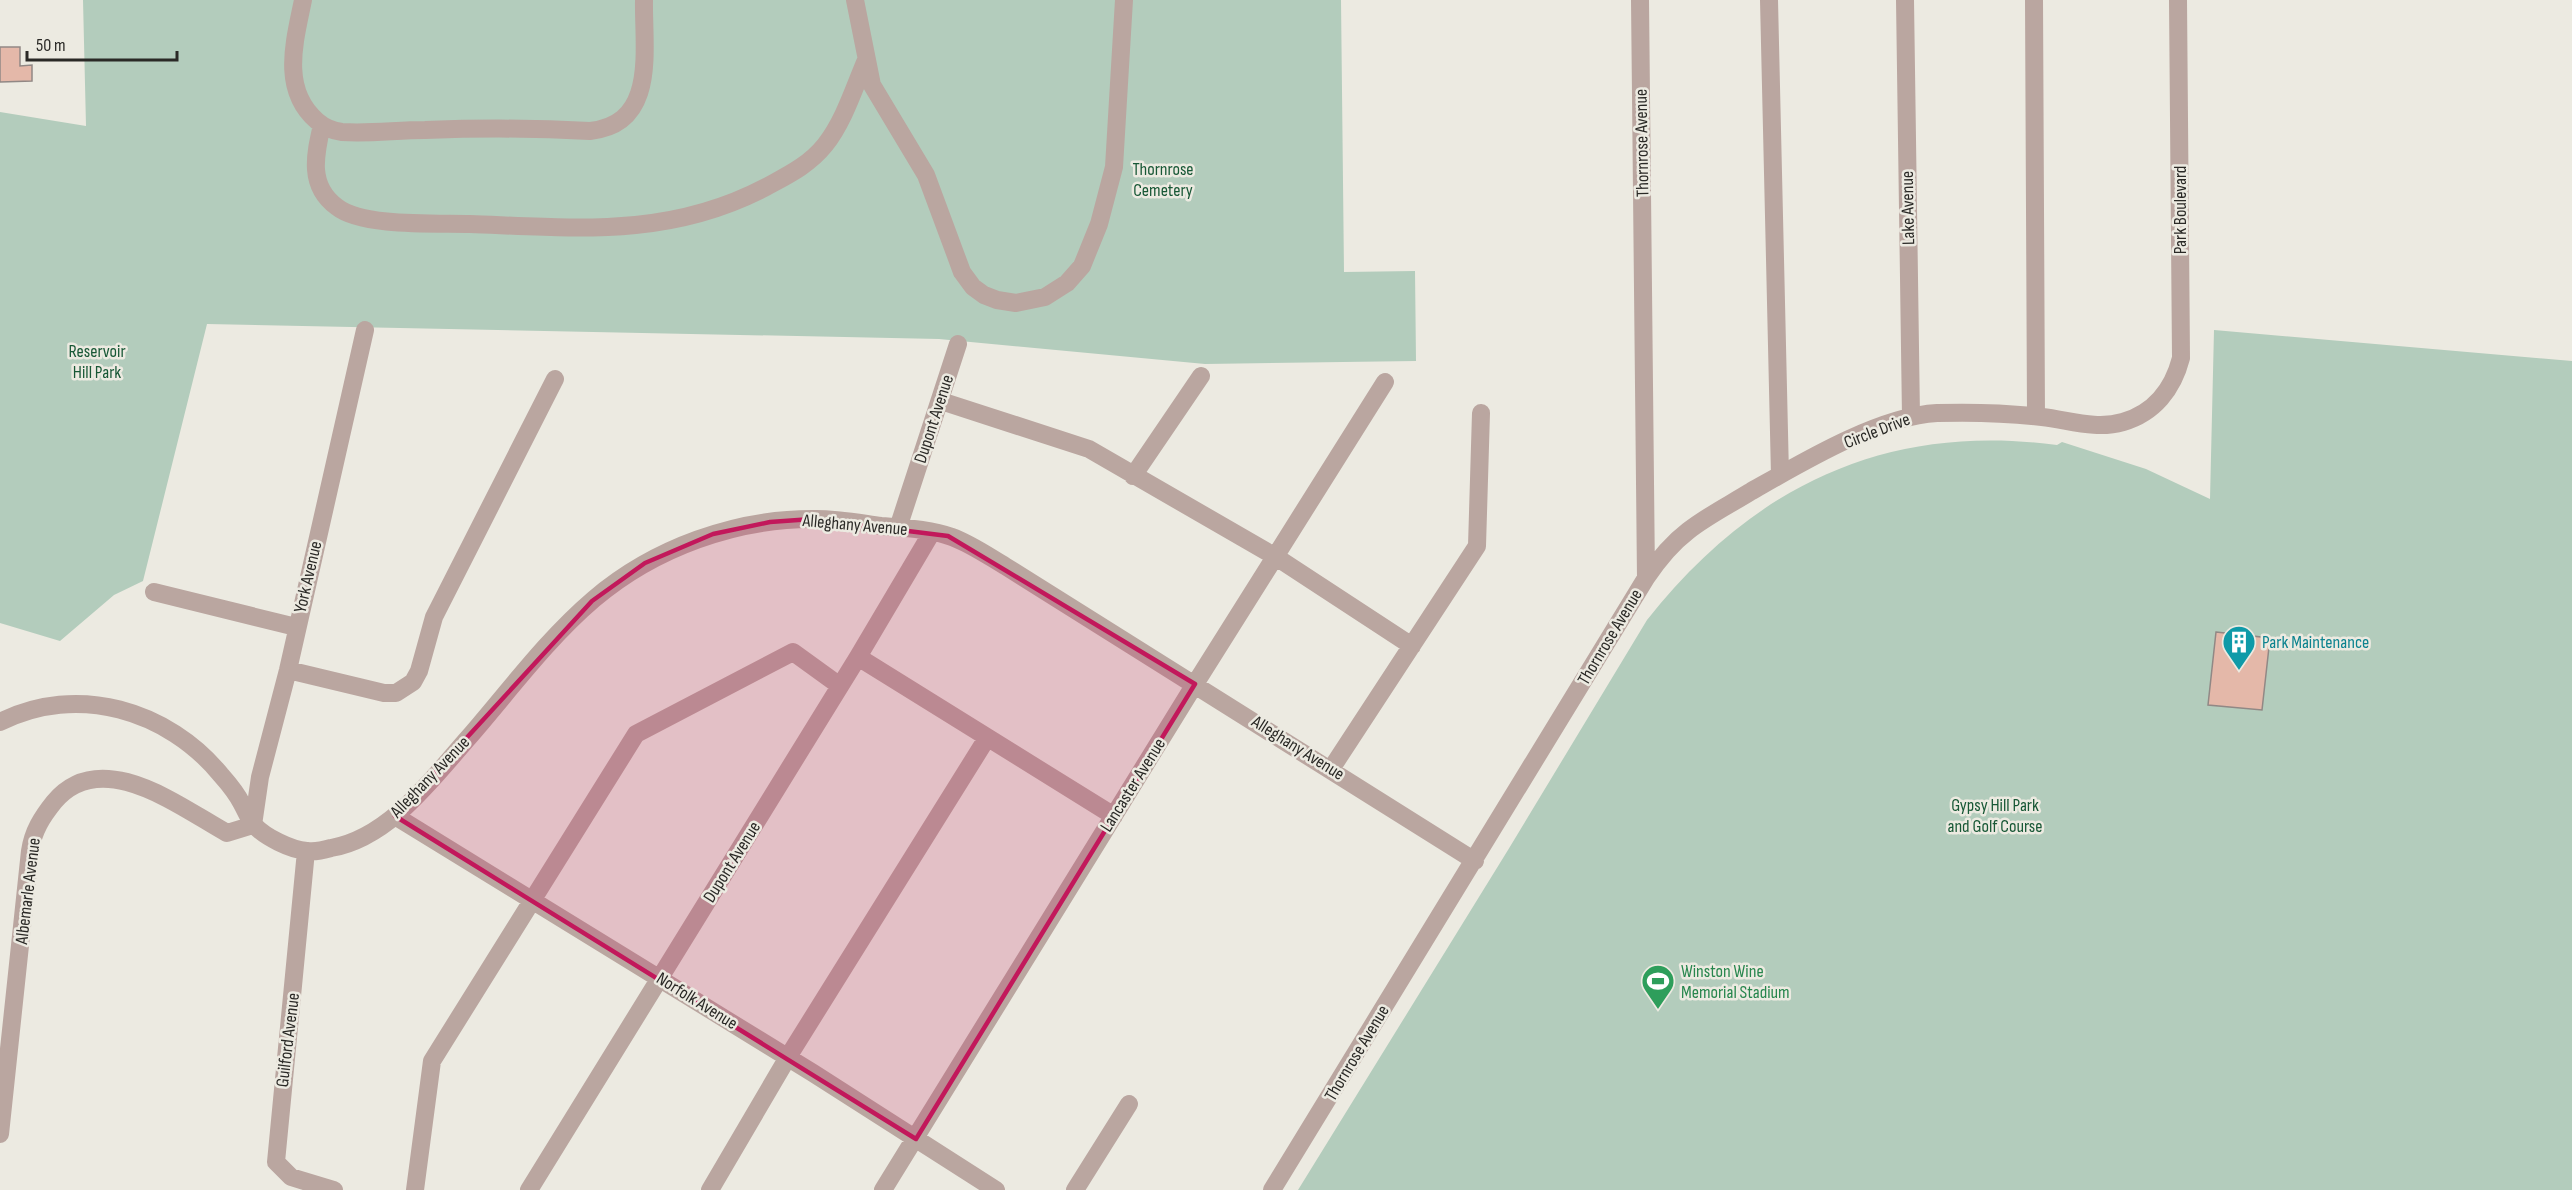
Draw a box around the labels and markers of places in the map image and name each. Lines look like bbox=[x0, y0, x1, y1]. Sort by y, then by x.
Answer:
building icon: Park Maintenance bbox=[2221, 624, 2257, 671]
place label: Park Maintenance bbox=[2262, 632, 2369, 653]
place label: Winston Wine Memorial Stadium bbox=[1681, 961, 1790, 1003]
sports icon: Winston Wine Memorial Stadium bbox=[1640, 963, 1676, 1010]

